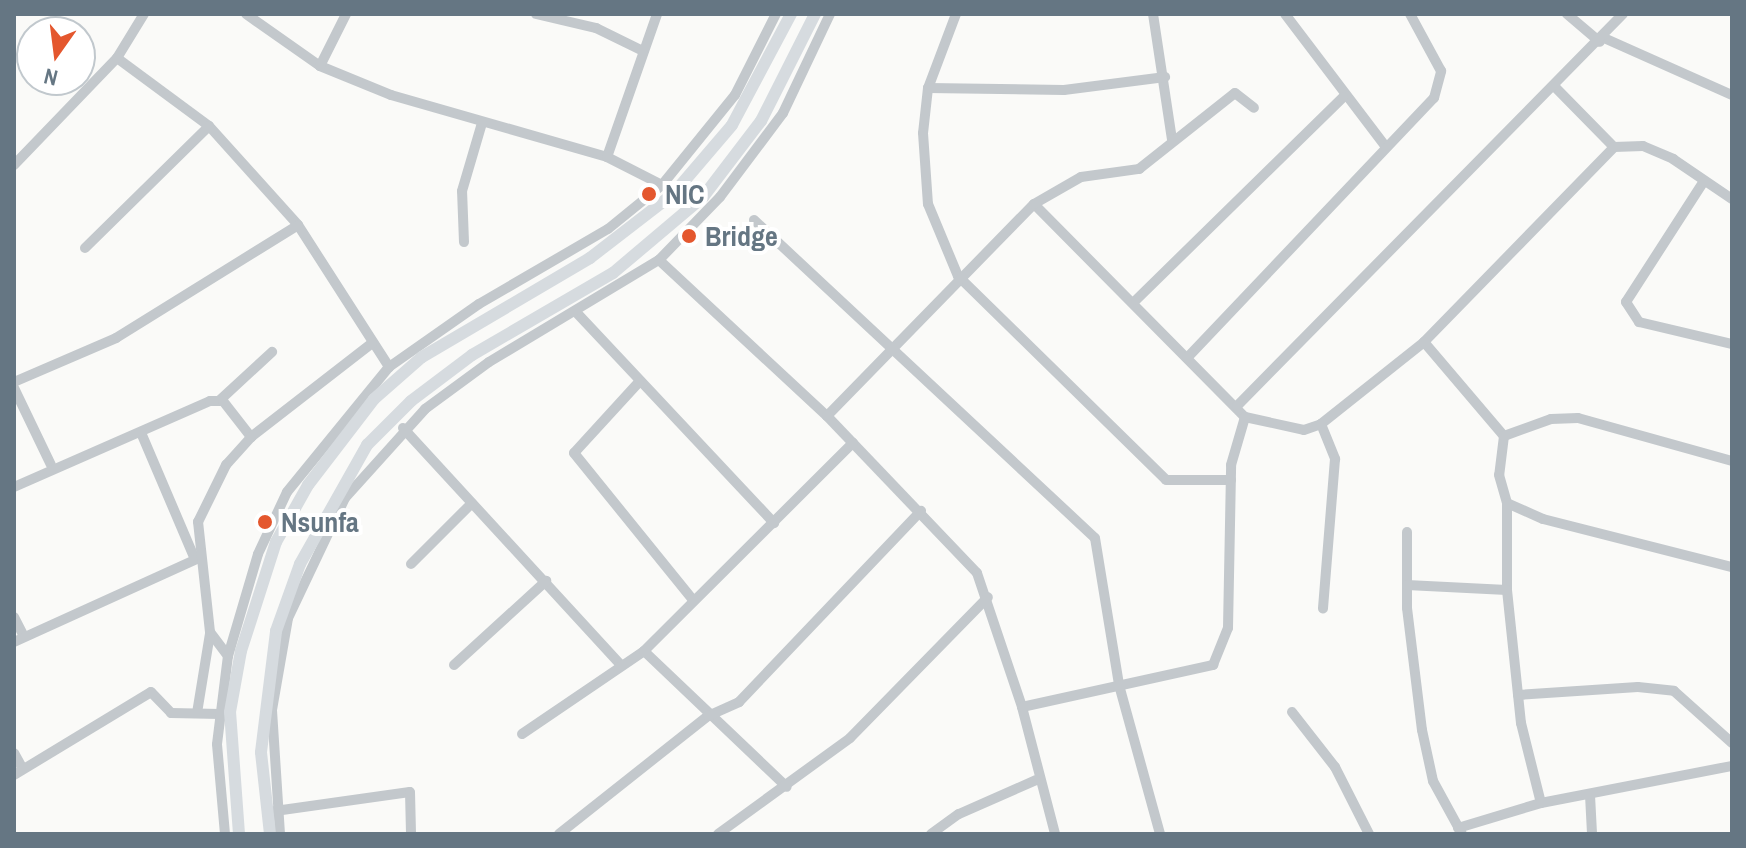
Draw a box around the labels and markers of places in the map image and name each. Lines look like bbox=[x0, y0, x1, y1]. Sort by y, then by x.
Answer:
place label: NIC bbox=[665, 177, 705, 211]
marker: NIC bbox=[640, 185, 658, 203]
place label: Bridge bbox=[705, 219, 778, 253]
marker: Bridge bbox=[680, 227, 698, 245]
place label: Nsunfa bbox=[281, 505, 359, 539]
marker: Nsunfa bbox=[256, 513, 274, 531]

